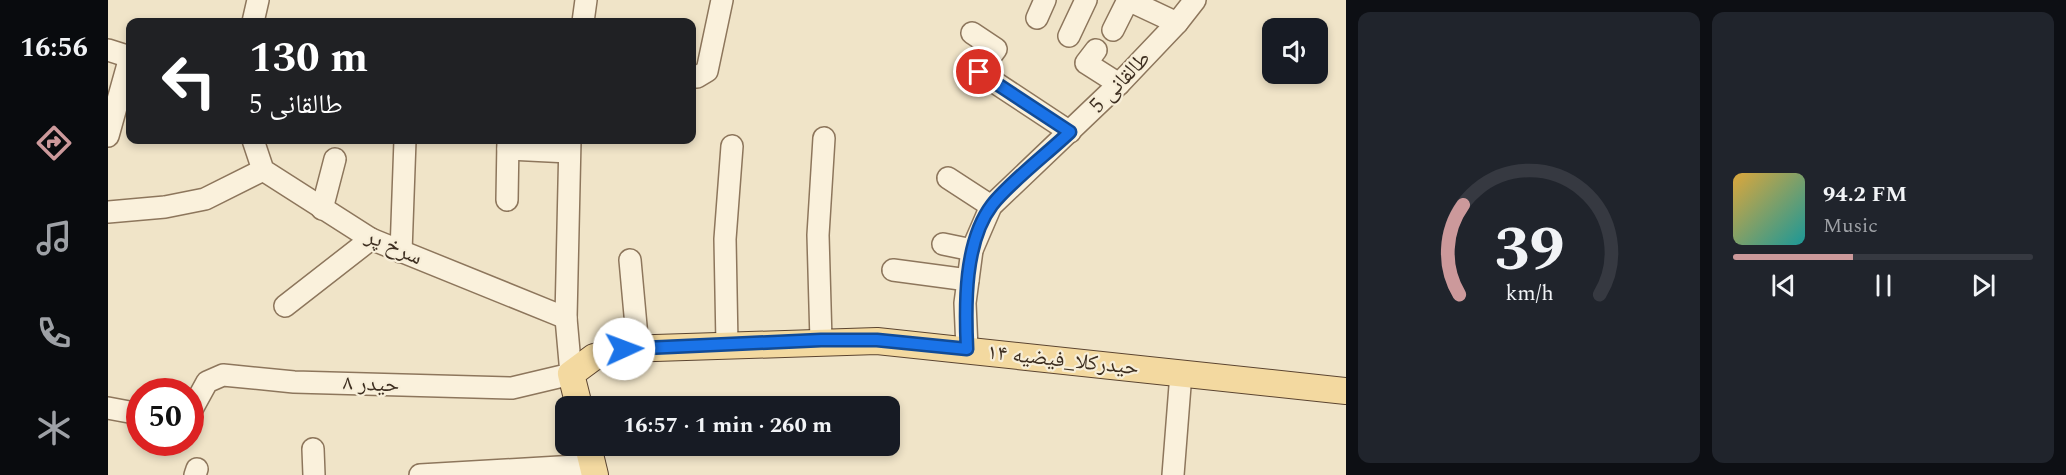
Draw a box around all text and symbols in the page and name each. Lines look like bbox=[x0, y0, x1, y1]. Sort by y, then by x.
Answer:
map controls bbox=[1262, 18, 1328, 84]
button: sound bbox=[1262, 18, 1328, 84]
text: 16:56 bbox=[20, 27, 88, 69]
text: 130 m bbox=[249, 27, 368, 90]
icon: left bbox=[150, 42, 228, 120]
street label: طالقانی 5 bbox=[1082, 43, 1158, 121]
pin bbox=[953, 46, 1004, 97]
icon: arrive bbox=[962, 55, 995, 88]
text: طالقانی 5 bbox=[249, 84, 343, 126]
icon: directions bbox=[33, 122, 75, 164]
text: 94.2 FM bbox=[1823, 178, 1907, 211]
text: 39 bbox=[1494, 203, 1564, 298]
text: Music bbox=[1823, 211, 1878, 241]
icon: music bbox=[33, 217, 75, 259]
street label: سرخ پر bbox=[359, 219, 428, 274]
icon: previous bbox=[1767, 269, 1800, 302]
icon: pause bbox=[1867, 269, 1900, 302]
icon: next bbox=[1967, 269, 2000, 302]
text: km/h bbox=[1505, 277, 1553, 310]
icon: phone bbox=[33, 312, 75, 354]
position arrow bbox=[592, 317, 656, 381]
street label: حیدرکلا_فیضیه ۱۴ bbox=[986, 336, 1140, 384]
street label: حیدر ۸ bbox=[342, 367, 400, 401]
speed limit sign: 50 bbox=[126, 378, 204, 456]
icon: climate bbox=[33, 407, 75, 449]
text: 16:57 · 1 min · 260 m bbox=[623, 409, 832, 442]

